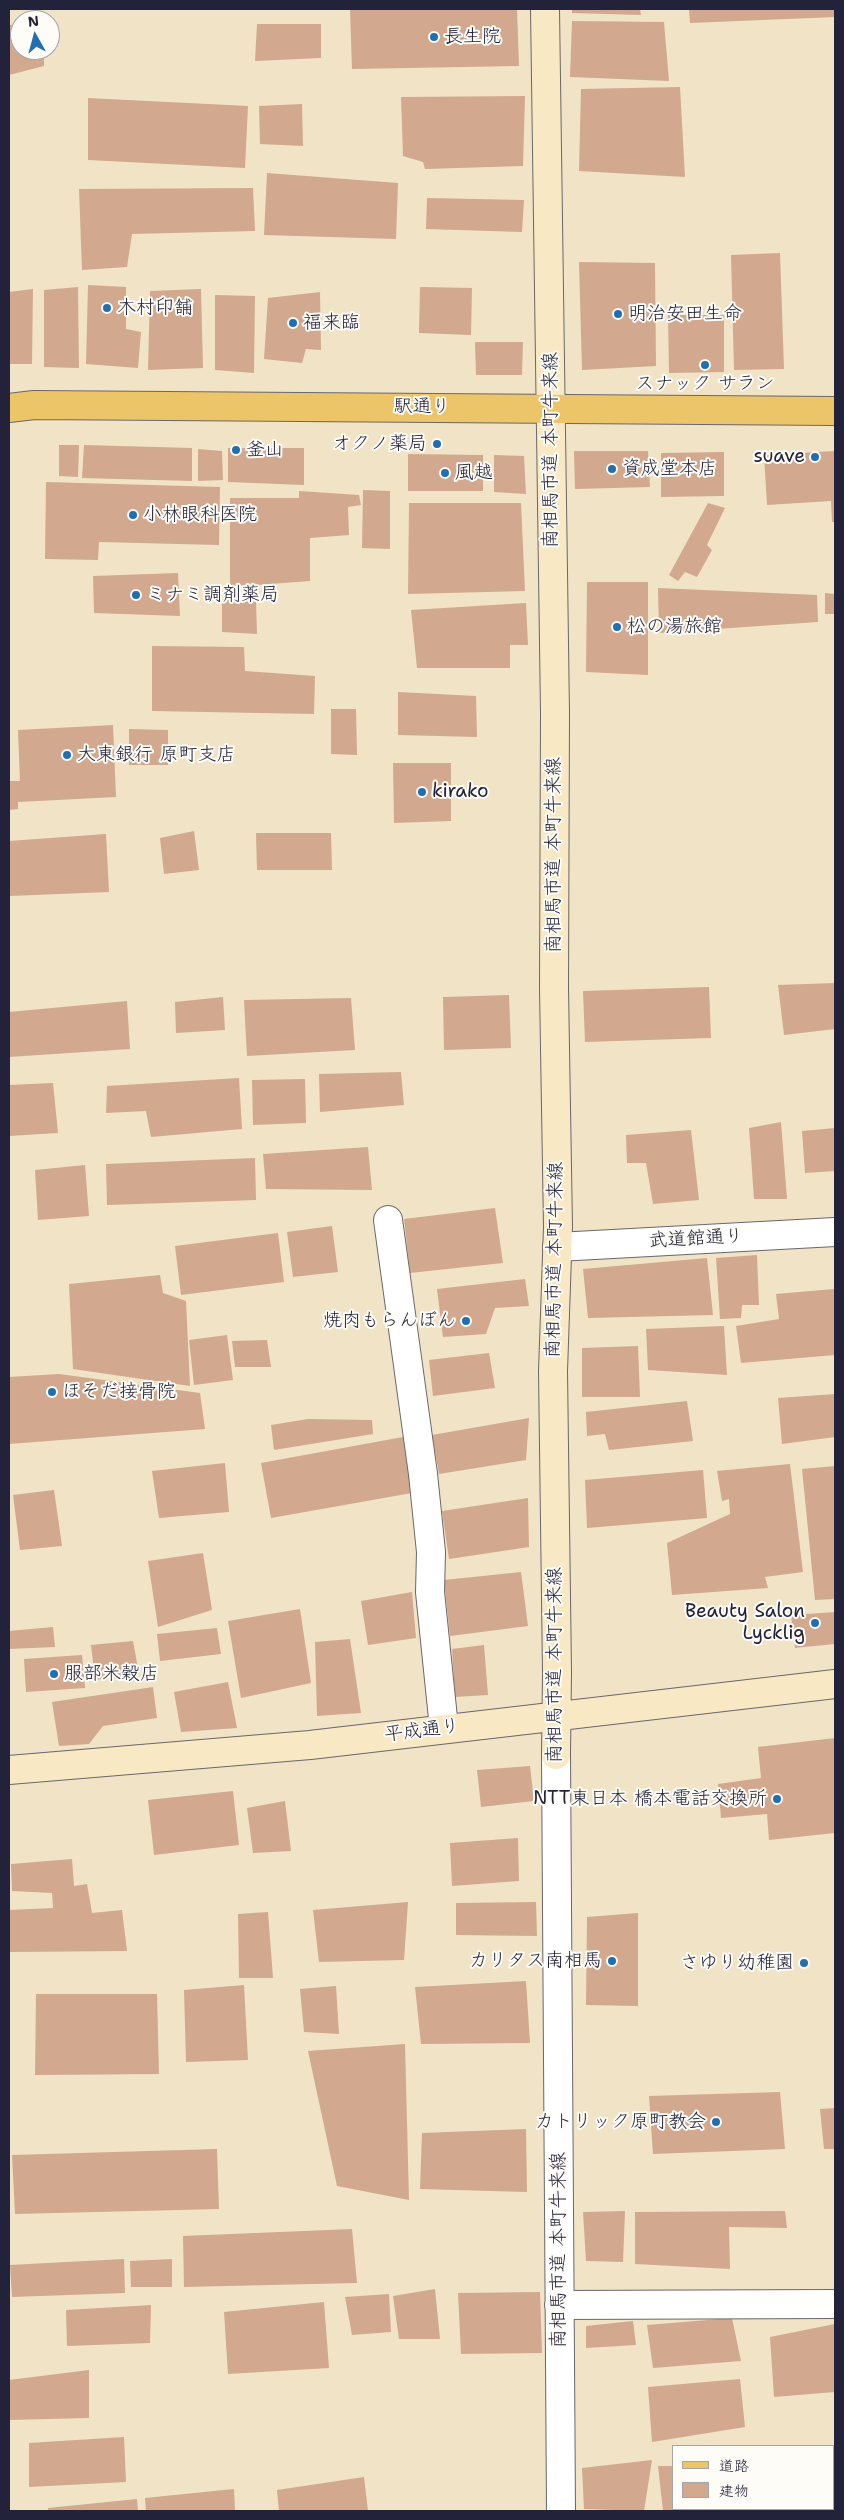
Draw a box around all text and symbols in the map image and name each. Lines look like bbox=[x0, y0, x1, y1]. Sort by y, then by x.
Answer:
north arrow bbox=[10, 10, 60, 60]
text: N bbox=[27, 11, 40, 31]
place label: 長生院 bbox=[444, 26, 501, 48]
marker: 長生院 bbox=[428, 31, 440, 43]
place label: 木村印舗 bbox=[117, 297, 193, 319]
marker: 木村印舗 bbox=[101, 302, 113, 314]
place label: 明治安田生命 bbox=[628, 303, 742, 325]
marker: 明治安田生命 bbox=[612, 308, 624, 320]
place label: 福来臨 bbox=[303, 312, 360, 334]
marker: 福来臨 bbox=[287, 317, 299, 329]
street label: 南相馬市道 本町牛来線 bbox=[540, 352, 562, 548]
marker: スナック サラン bbox=[699, 359, 711, 371]
place label: スナック サラン bbox=[635, 373, 775, 395]
street label: 駅通り bbox=[394, 396, 450, 418]
place label: オクノ薬局 bbox=[332, 433, 427, 455]
marker: オクノ薬局 bbox=[431, 438, 443, 450]
place label: 釜山 bbox=[246, 439, 284, 461]
marker: 釜山 bbox=[230, 444, 242, 456]
place label: suave bbox=[753, 446, 805, 468]
marker: suave bbox=[809, 451, 821, 463]
place label: 資成堂本店 bbox=[622, 458, 717, 480]
place label: 風越 bbox=[455, 462, 493, 484]
marker: 資成堂本店 bbox=[606, 463, 618, 475]
marker: 風越 bbox=[439, 467, 451, 479]
place label: 小林眼科医院 bbox=[143, 504, 257, 526]
marker: 小林眼科医院 bbox=[127, 509, 139, 521]
place label: ミナミ調剤薬局 bbox=[146, 584, 279, 606]
marker: ミナミ調剤薬局 bbox=[130, 589, 142, 601]
place label: 松の湯旅館 bbox=[627, 616, 722, 638]
marker: 松の湯旅館 bbox=[611, 621, 623, 633]
place label: 大東銀行 原町支店 bbox=[77, 744, 235, 766]
marker: 大東銀行 原町支店 bbox=[61, 749, 73, 761]
street label: 南相馬市道 本町牛来線 bbox=[543, 757, 565, 953]
place label: kirako bbox=[432, 781, 488, 803]
marker: kirako bbox=[416, 786, 428, 798]
street label: 南相馬市道 本町牛来線 bbox=[542, 1162, 568, 1358]
street label: 武道館通り bbox=[648, 1225, 744, 1253]
place label: 焼肉もらんぼん bbox=[323, 1310, 456, 1332]
marker: 焼肉もらんぼん bbox=[460, 1315, 472, 1327]
place label: ほそだ接骨院 bbox=[62, 1381, 176, 1403]
marker: ほそだ接骨院 bbox=[46, 1386, 58, 1398]
street label: 南相馬市道 本町牛来線 bbox=[544, 1567, 566, 1763]
place label: Beauty Salon Lycklig bbox=[685, 1601, 805, 1645]
marker: Beauty Salon Lycklig bbox=[809, 1617, 821, 1629]
place label: 服部米穀店 bbox=[64, 1663, 159, 1685]
marker: 服部米穀店 bbox=[48, 1668, 60, 1680]
street label: 平成通り bbox=[383, 1715, 461, 1747]
place label: NTT東日本 橋本電話交換所 bbox=[533, 1788, 767, 1810]
marker: NTT東日本 橋本電話交換所 bbox=[771, 1793, 783, 1805]
place label: カリタス南相馬 bbox=[469, 1950, 602, 1972]
place label: さゆり幼稚園 bbox=[680, 1952, 794, 1974]
marker: カリタス南相馬 bbox=[606, 1955, 618, 1967]
marker: さゆり幼稚園 bbox=[798, 1957, 810, 1969]
place label: カトリック原町教会 bbox=[535, 2111, 706, 2133]
marker: カトリック原町教会 bbox=[710, 2116, 722, 2128]
street label: 南相馬市道 本町牛来線 bbox=[548, 2152, 570, 2348]
legend bbox=[672, 2445, 834, 2510]
text: 道路 bbox=[719, 2456, 749, 2476]
text: 建物 bbox=[719, 2481, 749, 2501]

